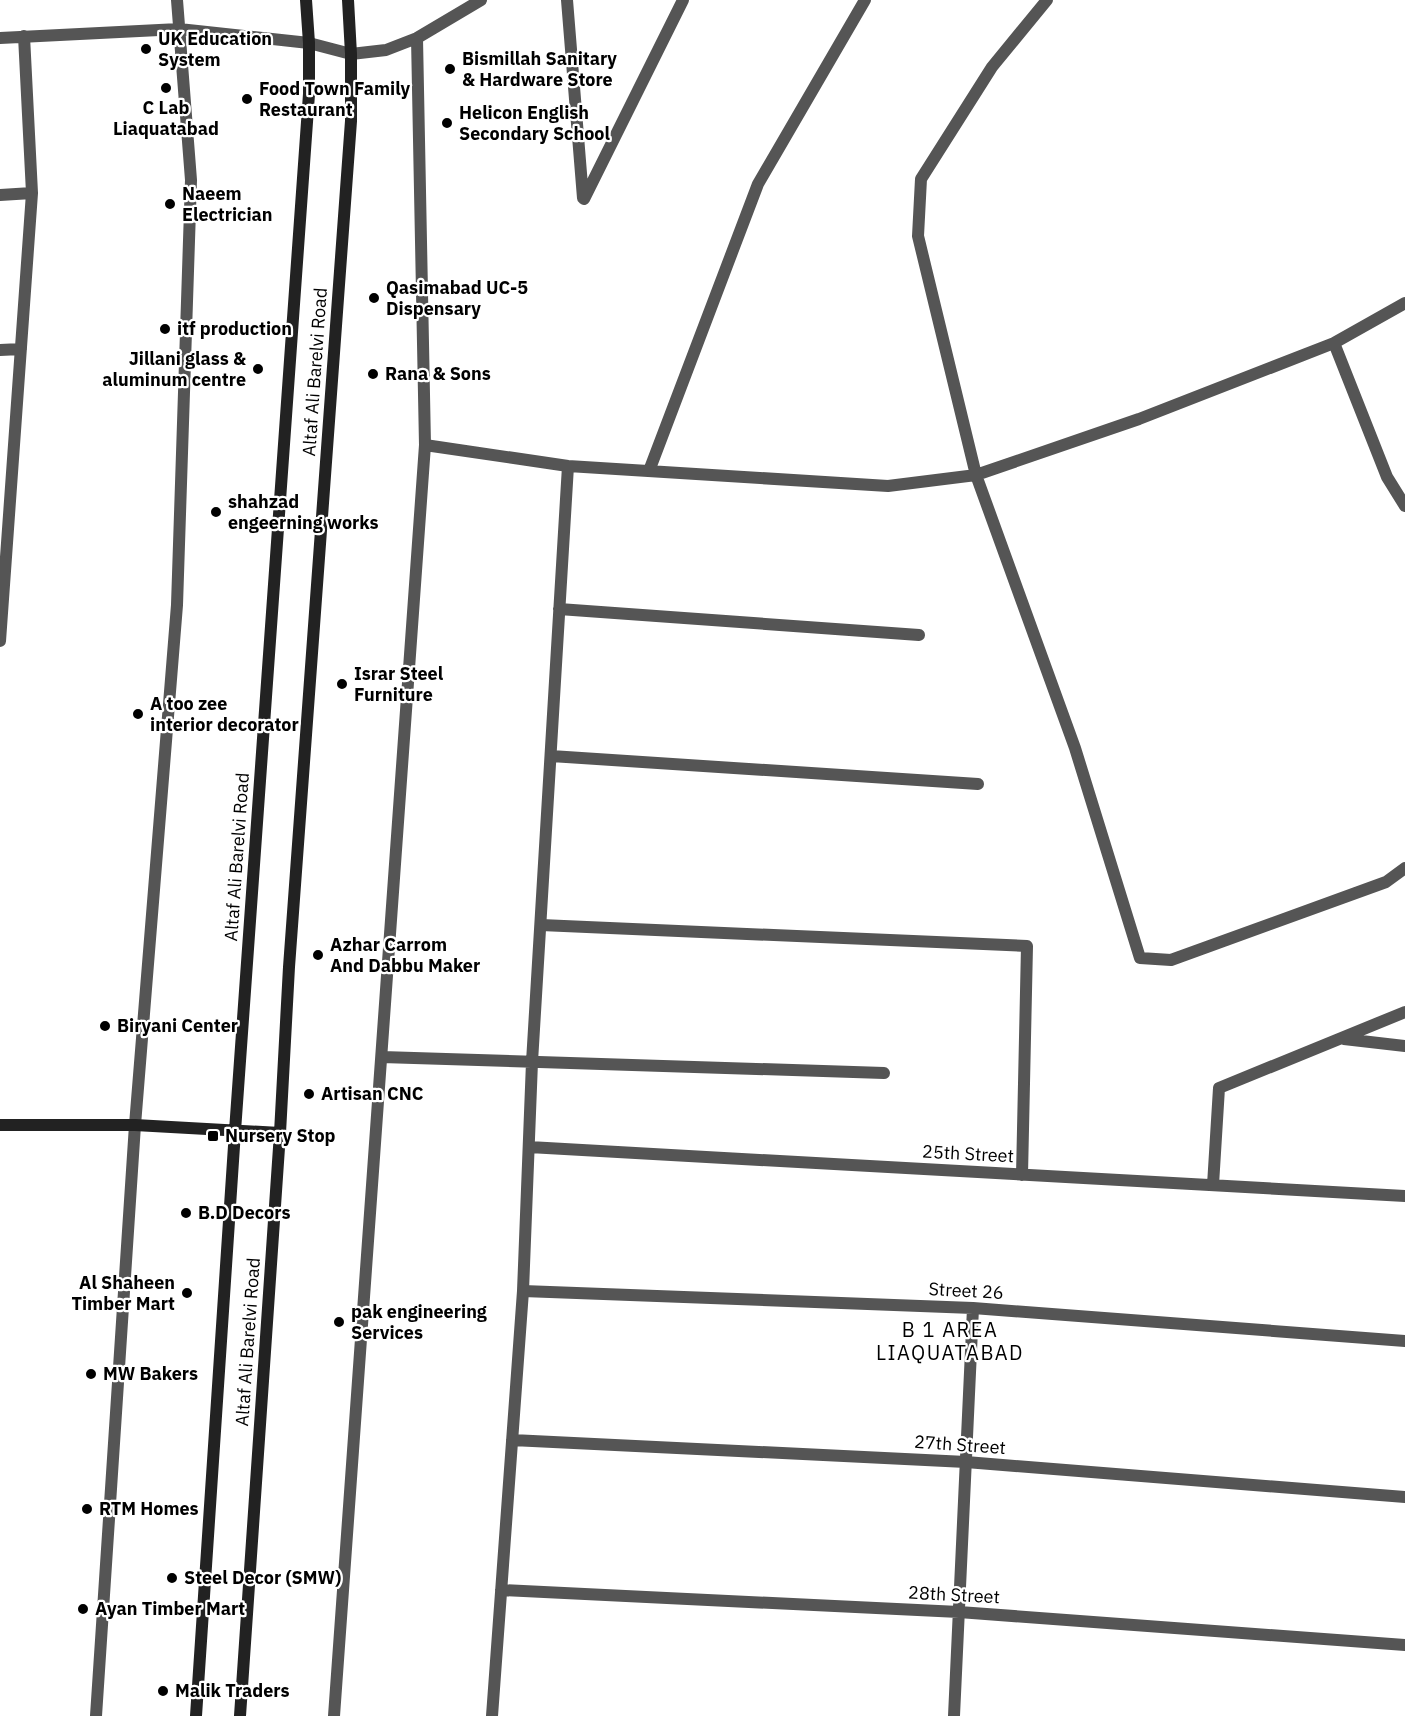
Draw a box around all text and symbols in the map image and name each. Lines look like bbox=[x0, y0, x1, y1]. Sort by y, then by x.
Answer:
place label: UK Education System bbox=[158, 27, 272, 71]
marker: UK Education System bbox=[139, 42, 153, 56]
place label: Bismillah Sanitary & Hardware Store bbox=[462, 47, 617, 91]
marker: Bismillah Sanitary & Hardware Store bbox=[443, 62, 457, 76]
place label: Food Town Family Restaurant bbox=[259, 77, 411, 121]
marker: C Lab Liaquatabad bbox=[159, 81, 173, 95]
marker: Food Town Family Restaurant bbox=[240, 92, 254, 106]
place label: C Lab Liaquatabad bbox=[113, 96, 219, 140]
place label: Helicon English Secondary School bbox=[459, 101, 610, 145]
marker: Helicon English Secondary School bbox=[440, 116, 454, 130]
place label: Naeem Electrician bbox=[182, 182, 273, 226]
marker: Naeem Electrician bbox=[163, 197, 177, 211]
place label: Qasimabad UC-5 Dispensary bbox=[386, 276, 528, 320]
street label: Altaf Ali Barelvi Road bbox=[297, 287, 332, 457]
marker: Qasimabad UC-5 Dispensary bbox=[367, 291, 381, 305]
place label: itf production bbox=[177, 317, 292, 340]
marker: itf production bbox=[158, 322, 172, 336]
place label: Jillani glass & aluminum centre bbox=[102, 347, 246, 391]
marker: Jillani glass & aluminum centre bbox=[251, 362, 265, 376]
place label: Rana & Sons bbox=[385, 362, 491, 385]
marker: Rana & Sons bbox=[366, 367, 380, 381]
place label: shahzad engeerning works bbox=[228, 490, 379, 534]
marker: shahzad engeerning works bbox=[209, 505, 223, 519]
place label: Israr Steel Furniture bbox=[354, 662, 444, 706]
marker: Israr Steel Furniture bbox=[335, 677, 349, 691]
place label: A too zee interior decorator bbox=[150, 692, 299, 736]
marker: A too zee interior decorator bbox=[131, 707, 145, 721]
street label: Altaf Ali Barelvi Road bbox=[219, 772, 254, 942]
place label: Azhar Carrom And Dabbu Maker bbox=[330, 933, 480, 977]
marker: Azhar Carrom And Dabbu Maker bbox=[311, 948, 325, 962]
place label: Biryani Center bbox=[117, 1014, 238, 1037]
marker: Biryani Center bbox=[98, 1019, 112, 1033]
place label: Artisan CNC bbox=[321, 1082, 424, 1105]
marker: Artisan CNC bbox=[302, 1087, 316, 1101]
place label: Nursery Stop bbox=[225, 1124, 336, 1147]
marker: Nursery Stop bbox=[206, 1129, 220, 1143]
street label: 25th Street bbox=[922, 1140, 1014, 1167]
place label: B.D Decors bbox=[198, 1201, 290, 1224]
marker: B.D Decors bbox=[179, 1206, 193, 1220]
street label: Altaf Ali Barelvi Road bbox=[230, 1257, 265, 1427]
place label: Al Shaheen Timber Mart bbox=[71, 1271, 175, 1315]
street label: Street 26 bbox=[928, 1277, 1004, 1304]
marker: Al Shaheen Timber Mart bbox=[180, 1286, 194, 1300]
place label: pak engineering Services bbox=[351, 1300, 487, 1344]
marker: pak engineering Services bbox=[332, 1315, 346, 1329]
district label: B 1 AREA LIAQUATABAD bbox=[876, 1316, 1024, 1366]
place label: MW Bakers bbox=[103, 1362, 198, 1385]
marker: MW Bakers bbox=[84, 1367, 98, 1381]
street label: 27th Street bbox=[913, 1430, 1007, 1459]
place label: RTM Homes bbox=[99, 1497, 199, 1520]
marker: RTM Homes bbox=[80, 1502, 94, 1516]
place label: Steel Decor (SMW) bbox=[184, 1566, 341, 1589]
marker: Steel Decor (SMW) bbox=[165, 1571, 179, 1585]
street label: 28th Street bbox=[908, 1581, 1000, 1608]
place label: Ayan Timber Mart bbox=[95, 1597, 245, 1620]
marker: Ayan Timber Mart bbox=[76, 1602, 90, 1616]
place label: Malik Traders bbox=[175, 1679, 290, 1702]
marker: Malik Traders bbox=[156, 1684, 170, 1698]

